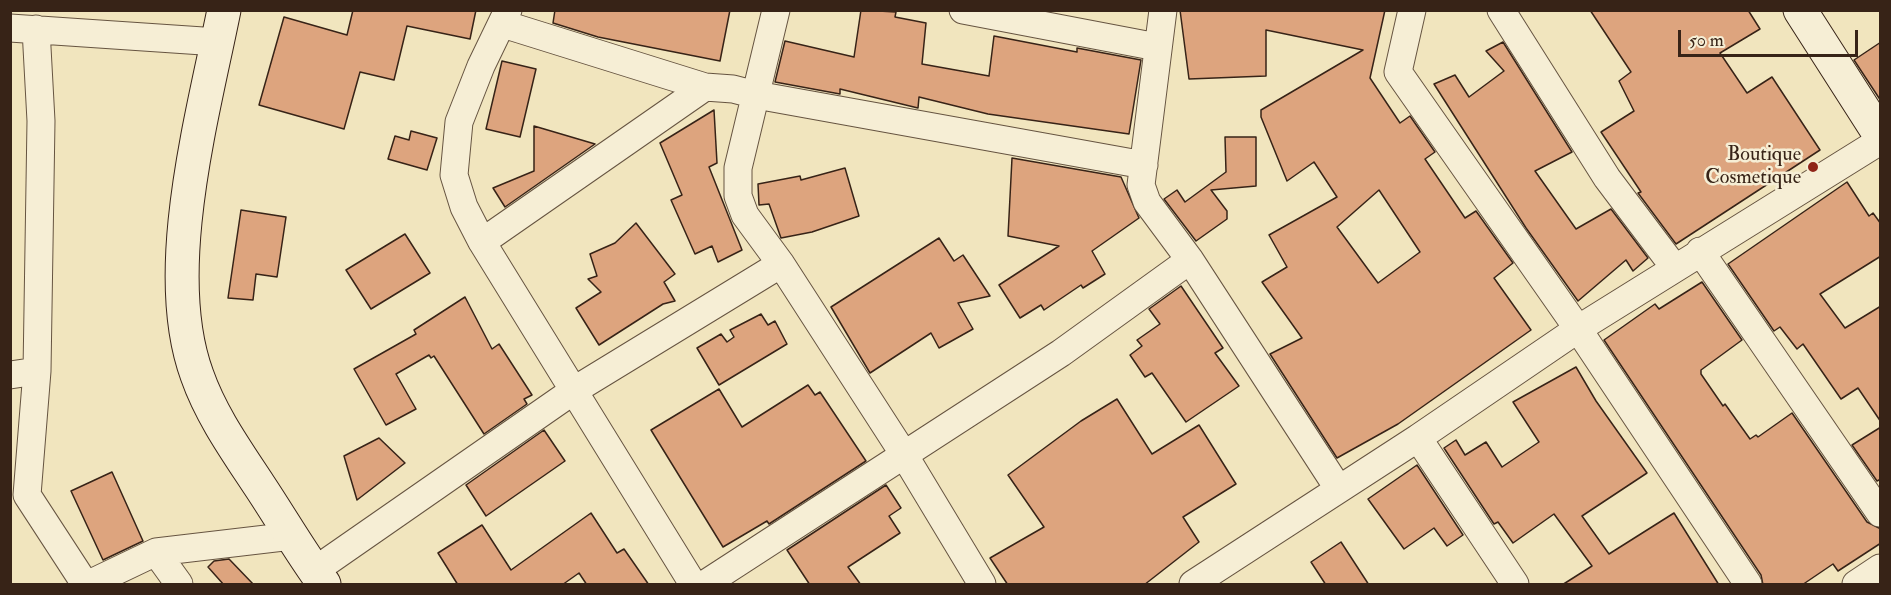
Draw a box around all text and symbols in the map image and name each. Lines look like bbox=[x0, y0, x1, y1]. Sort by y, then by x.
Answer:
scale bar bbox=[1681, 18, 1861, 56]
text: 50 m bbox=[1689, 29, 1724, 52]
place label: Boutique Cosmetique bbox=[1705, 144, 1801, 191]
marker: Boutique Cosmetique bbox=[1806, 160, 1820, 174]

